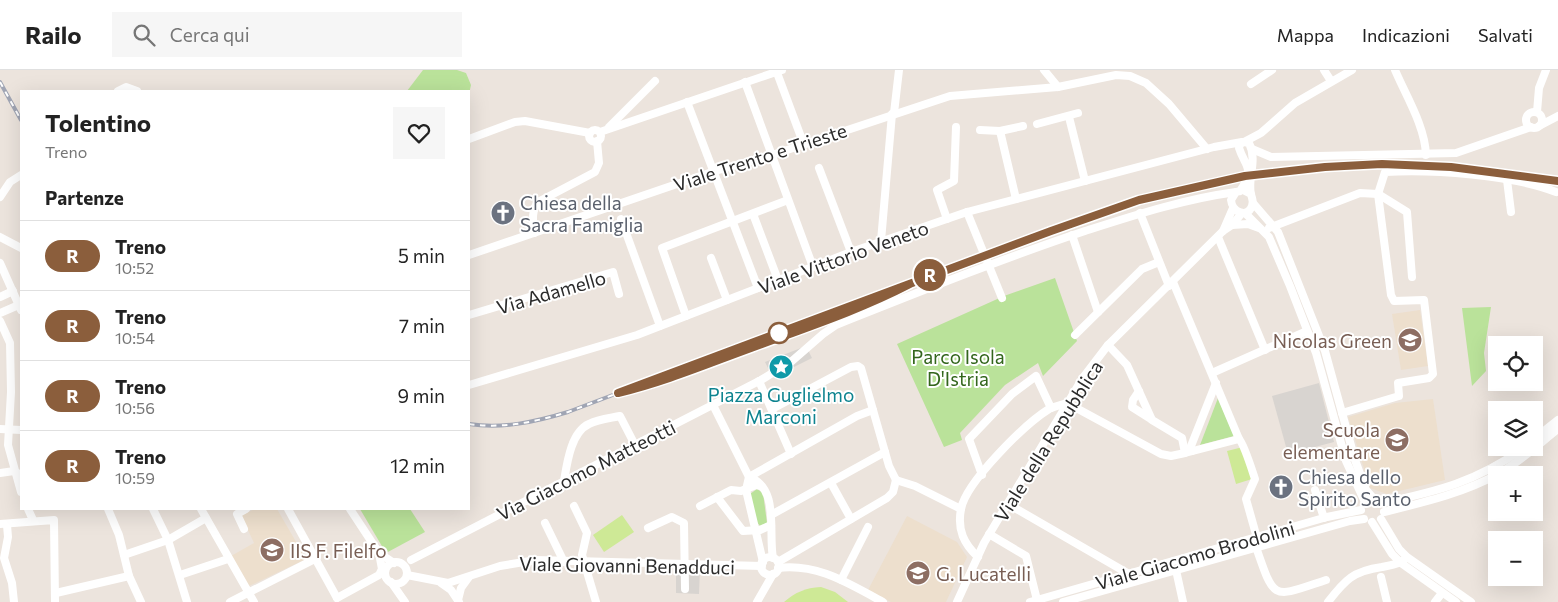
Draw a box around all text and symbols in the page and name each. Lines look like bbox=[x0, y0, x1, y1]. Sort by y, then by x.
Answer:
search box bbox=[112, 12, 462, 57]
text: Railo bbox=[25, 20, 82, 49]
icon: search bbox=[130, 21, 158, 49]
text: Cerca qui bbox=[170, 23, 250, 46]
text: Mappa bbox=[1277, 24, 1334, 46]
text: Indicazioni bbox=[1362, 24, 1450, 46]
text: Salvati bbox=[1478, 24, 1533, 46]
button: heart bbox=[393, 107, 445, 159]
text: Tolentino bbox=[45, 108, 151, 137]
street label: Viale Trento e Trieste bbox=[670, 118, 850, 196]
text: Treno bbox=[45, 142, 87, 161]
text: Partenze bbox=[45, 186, 124, 209]
place label: Chiesa della Sacra Famiglia bbox=[520, 191, 643, 236]
church icon: Chiesa della Sacra Famiglia bbox=[490, 200, 516, 226]
street label: Viale Vittorio Veneto bbox=[754, 215, 932, 299]
text: Treno bbox=[115, 235, 166, 258]
text: 5 min bbox=[398, 244, 445, 267]
text: R bbox=[66, 245, 79, 267]
text: 10:52 bbox=[115, 258, 154, 277]
line badge: R bbox=[914, 259, 946, 291]
text: R bbox=[924, 264, 936, 286]
street label: Via Adamello bbox=[494, 265, 608, 319]
text: Treno bbox=[115, 305, 166, 328]
text: 7 min bbox=[399, 314, 445, 337]
text: R bbox=[66, 315, 79, 337]
unlabelled marker bbox=[768, 322, 790, 344]
school or university icon: Nicolas Green bbox=[1397, 327, 1423, 353]
text: 10:54 bbox=[115, 328, 155, 347]
place label: Nicolas Green bbox=[1273, 329, 1392, 352]
map controls bbox=[1488, 336, 1543, 586]
button: locate bbox=[1488, 336, 1543, 391]
park label: Parco Isola D'Istria bbox=[911, 345, 1005, 390]
place icon: Piazza Guglielmo Marconi bbox=[768, 354, 794, 380]
street label: Viale della Repubblica bbox=[989, 356, 1107, 526]
text: Treno bbox=[115, 375, 166, 398]
place label: Piazza Guglielmo Marconi bbox=[708, 383, 854, 428]
text: 9 min bbox=[397, 384, 445, 407]
text: R bbox=[66, 385, 79, 407]
text: 10:56 bbox=[115, 398, 155, 417]
button: layers bbox=[1488, 401, 1543, 456]
street label: Via Giacomo Matteotti bbox=[493, 415, 679, 525]
place label: Scuola elementare bbox=[1283, 418, 1380, 463]
school or university icon: Scuola elementare bbox=[1384, 427, 1410, 453]
text: Treno bbox=[115, 445, 166, 468]
text: 12 min bbox=[390, 454, 445, 477]
text: R bbox=[66, 455, 79, 477]
place label: Chiesa dello Spirito Santo bbox=[1298, 465, 1411, 510]
button: + bbox=[1488, 466, 1543, 521]
text: 10:59 bbox=[115, 468, 155, 487]
church icon: Chiesa dello Spirito Santo bbox=[1268, 474, 1294, 500]
street label: Viale Giacomo Brodolini bbox=[1093, 516, 1297, 594]
button: − bbox=[1488, 531, 1543, 586]
school or university icon: IIS F. Filelfo bbox=[259, 537, 285, 563]
place label: IIS F. Filelfo bbox=[290, 539, 387, 562]
street label: Viale Giovanni Benadduci bbox=[519, 552, 735, 578]
school or university icon: G. Lucatelli bbox=[905, 560, 931, 586]
place label: G. Lucatelli bbox=[936, 562, 1031, 585]

